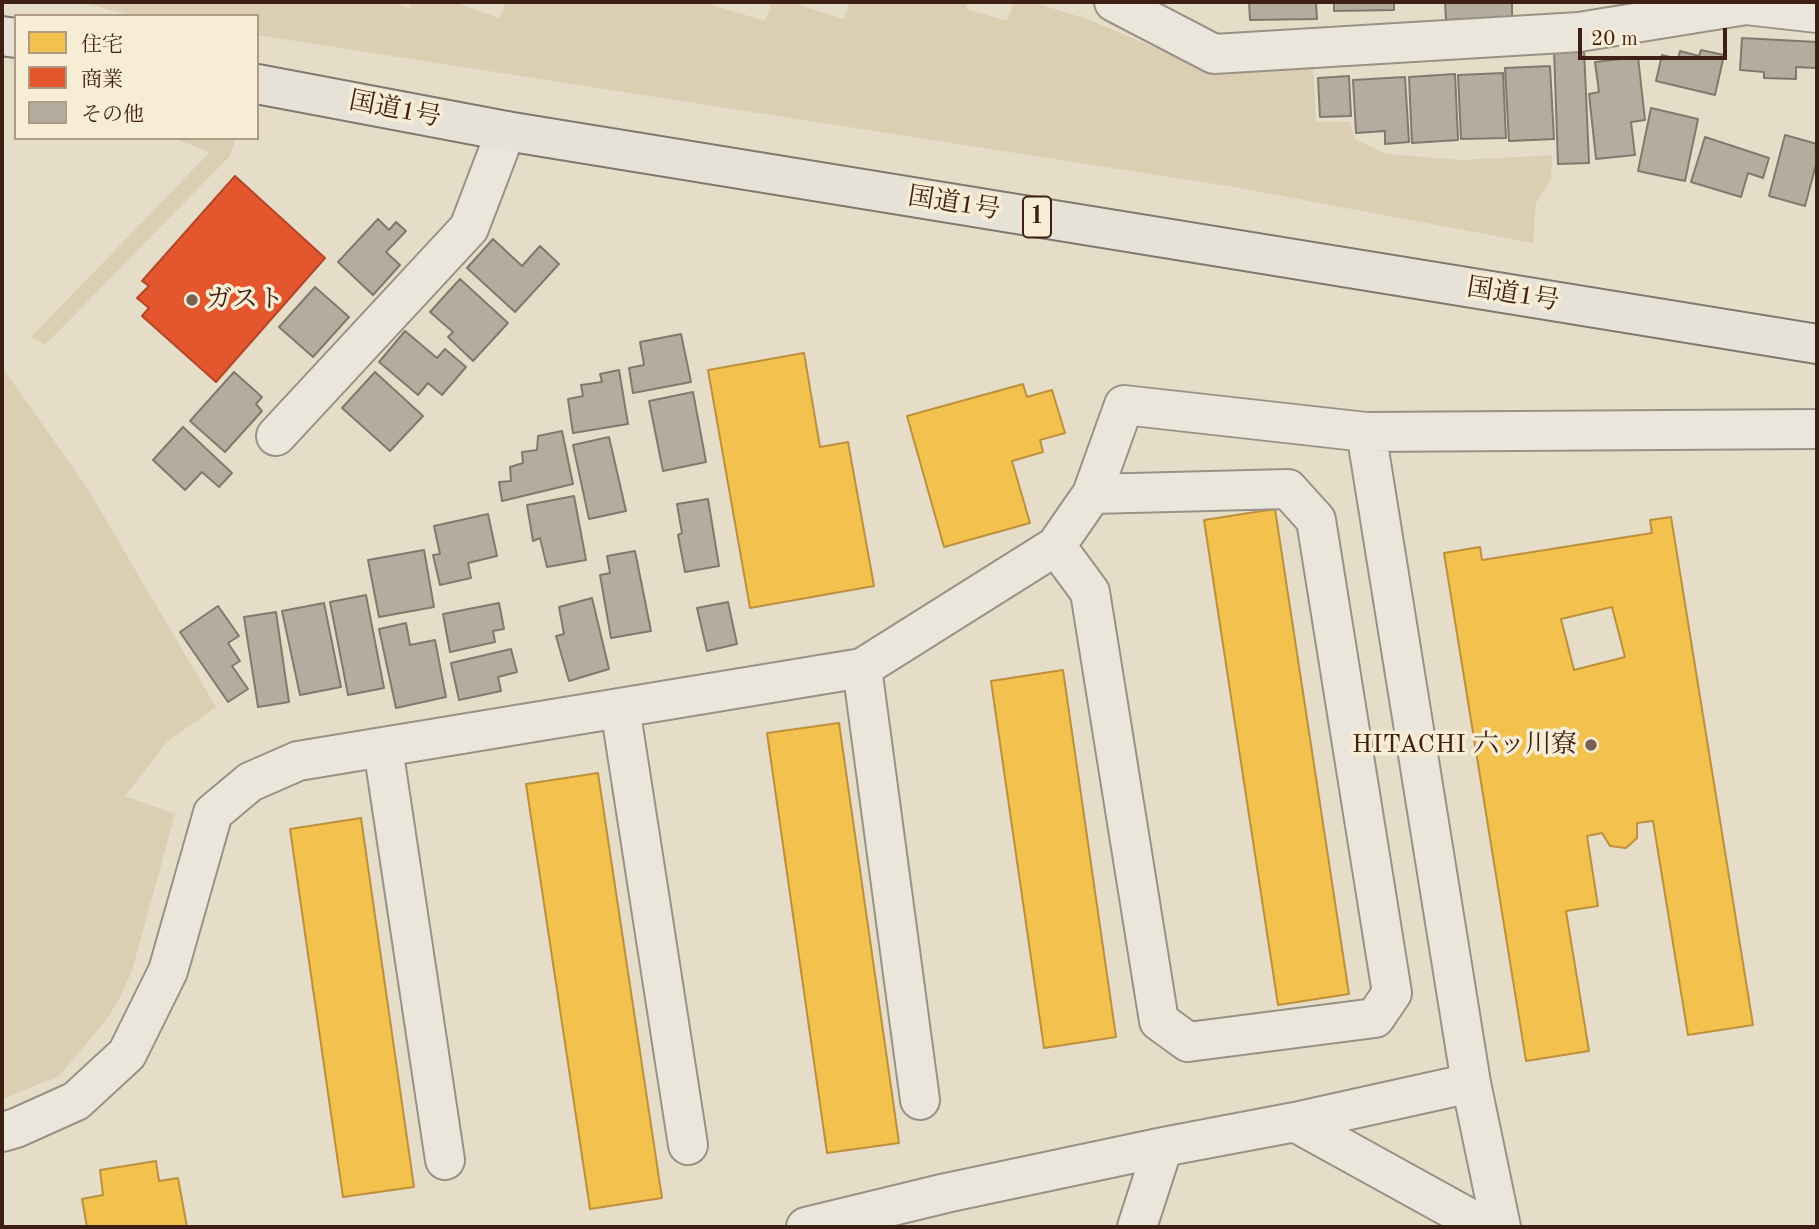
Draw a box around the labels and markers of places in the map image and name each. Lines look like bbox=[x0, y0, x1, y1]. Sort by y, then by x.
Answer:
place label: ガスト bbox=[206, 284, 284, 316]
marker: ガスト bbox=[184, 292, 200, 308]
place label: HITACHI 六ッ川寮 bbox=[1352, 729, 1577, 761]
marker: HITACHI 六ッ川寮 bbox=[1583, 737, 1599, 753]

